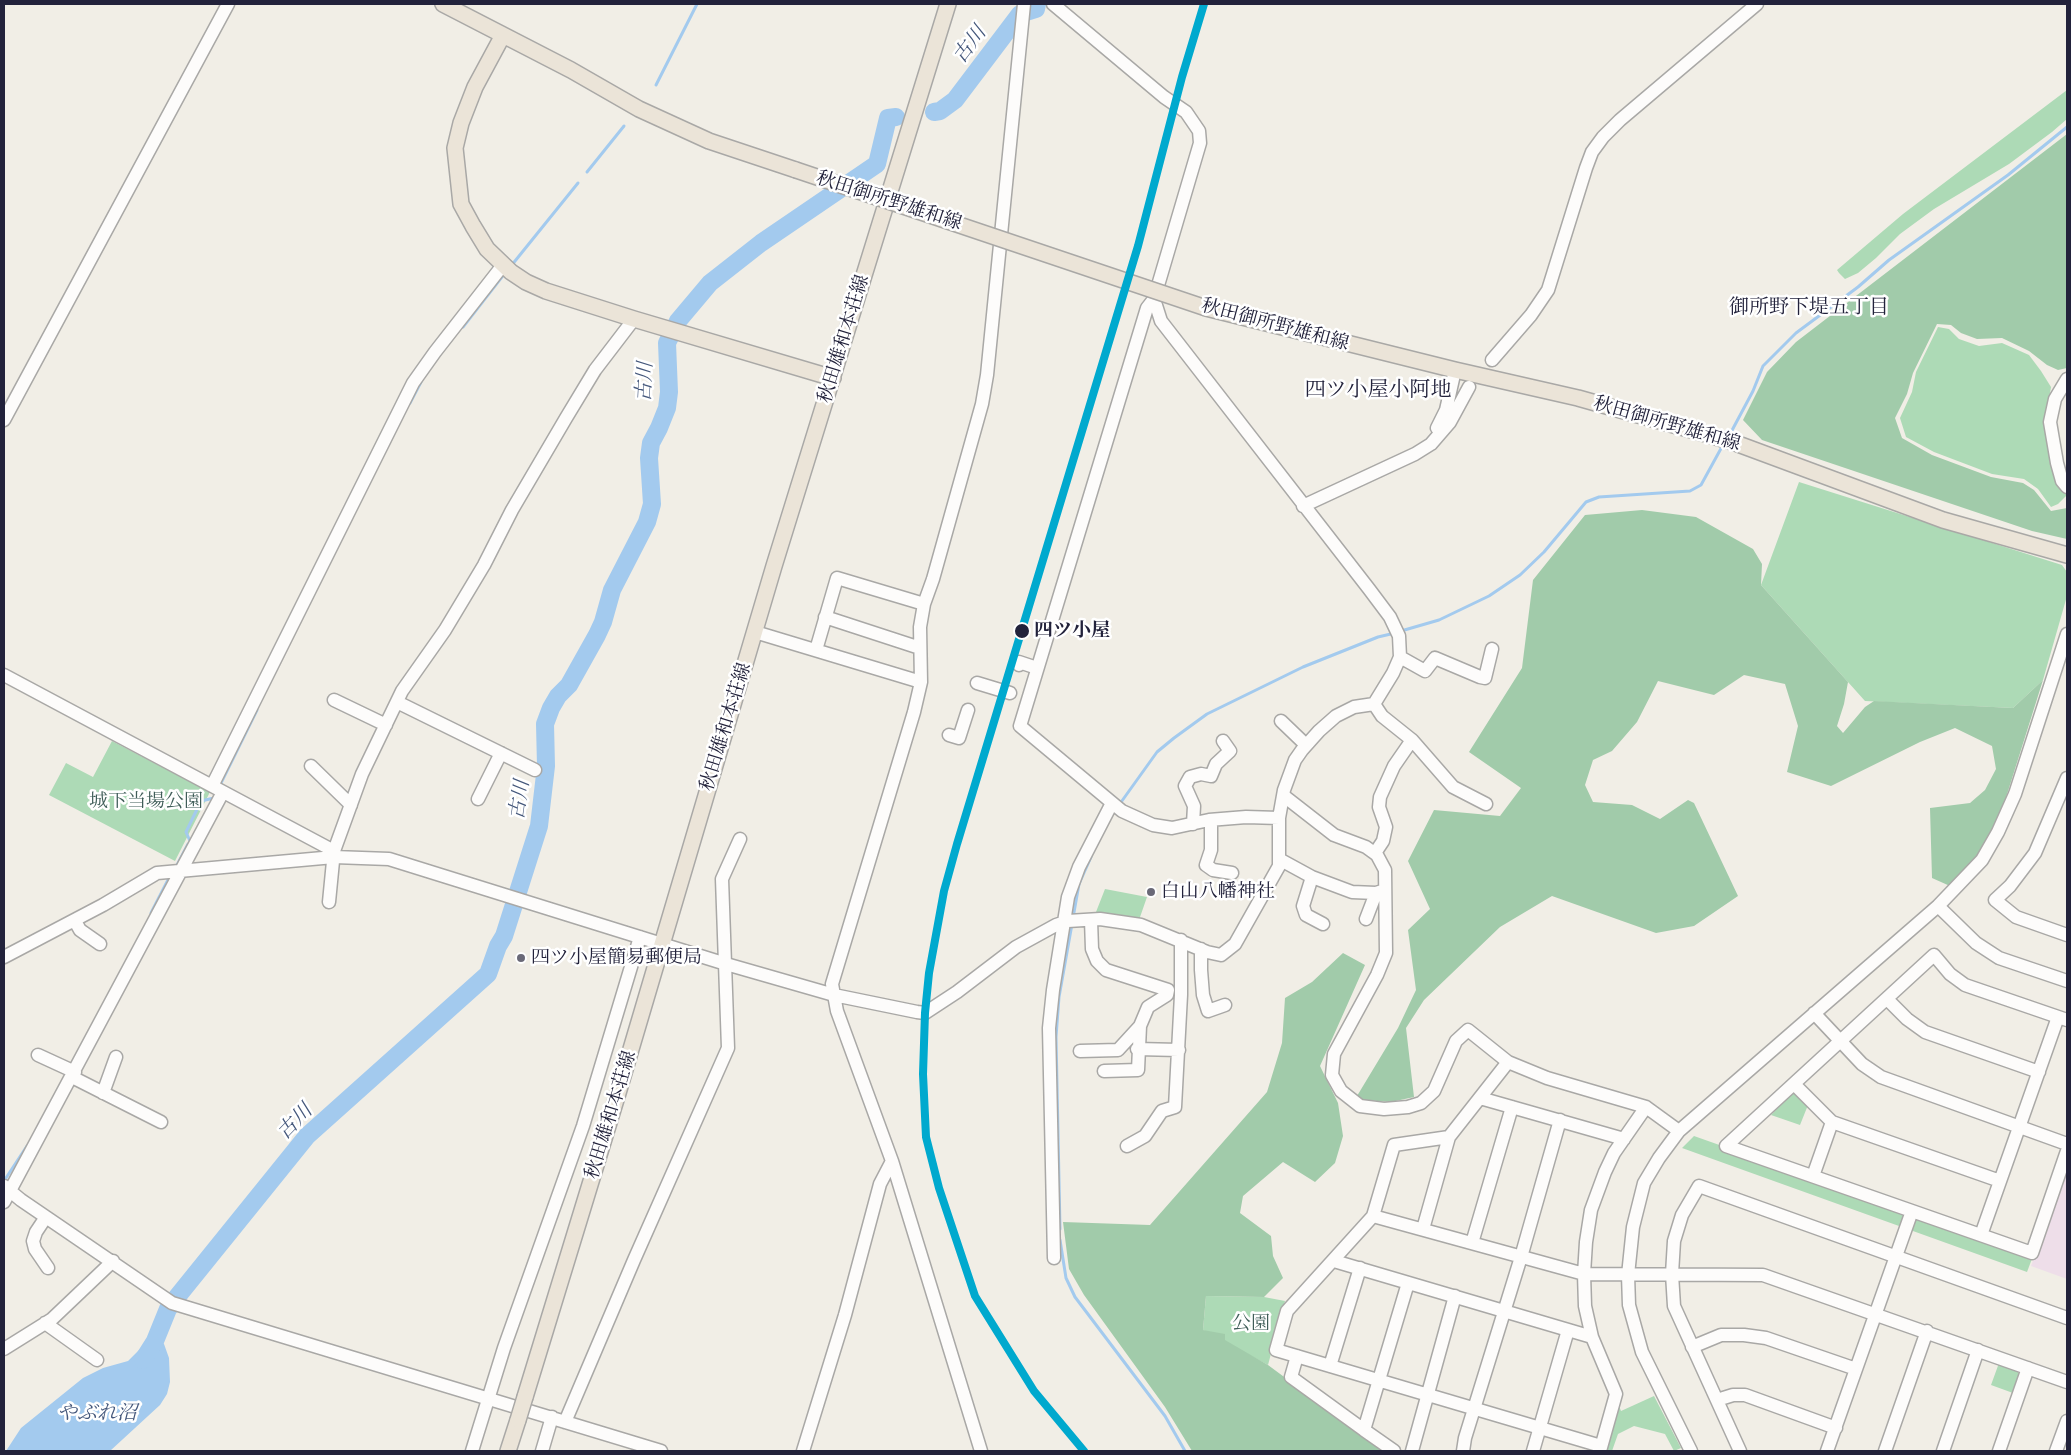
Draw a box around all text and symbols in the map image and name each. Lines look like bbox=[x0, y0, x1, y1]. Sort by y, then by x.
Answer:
water label: 古川 bbox=[948, 22, 992, 68]
street label: 秋田御所野雄和線 bbox=[813, 167, 965, 235]
street label: 秋田雄和本荘線 bbox=[814, 272, 874, 406]
street label: 秋田御所野雄和線 bbox=[1199, 294, 1351, 356]
district label: 御所野下堤五丁目 bbox=[1729, 296, 1889, 320]
water label: 古川 bbox=[632, 361, 658, 403]
district label: 四ツ小屋小阿地 bbox=[1305, 377, 1451, 403]
street label: 秋田御所野雄和線 bbox=[1591, 392, 1743, 456]
place label: 四ツ小屋 bbox=[1034, 620, 1110, 642]
marker: 四ツ小屋 bbox=[1013, 622, 1031, 640]
street label: 秋田雄和本荘線 bbox=[696, 660, 756, 794]
water label: 古川 bbox=[505, 779, 535, 821]
park label: 城下当場公園 bbox=[89, 791, 203, 813]
place label: 白山八幡神社 bbox=[1161, 881, 1275, 903]
marker: 白山八幡神社 bbox=[1145, 886, 1157, 898]
place label: 四ツ小屋簡易郵便局 bbox=[531, 947, 702, 969]
marker: 四ツ小屋簡易郵便局 bbox=[515, 952, 527, 964]
street label: 秋田雄和本荘線 bbox=[581, 1048, 641, 1182]
water label: 古川 bbox=[272, 1099, 318, 1145]
park label: 公園 bbox=[1232, 1313, 1270, 1335]
water label: やぶれ沼 bbox=[57, 1402, 137, 1426]

